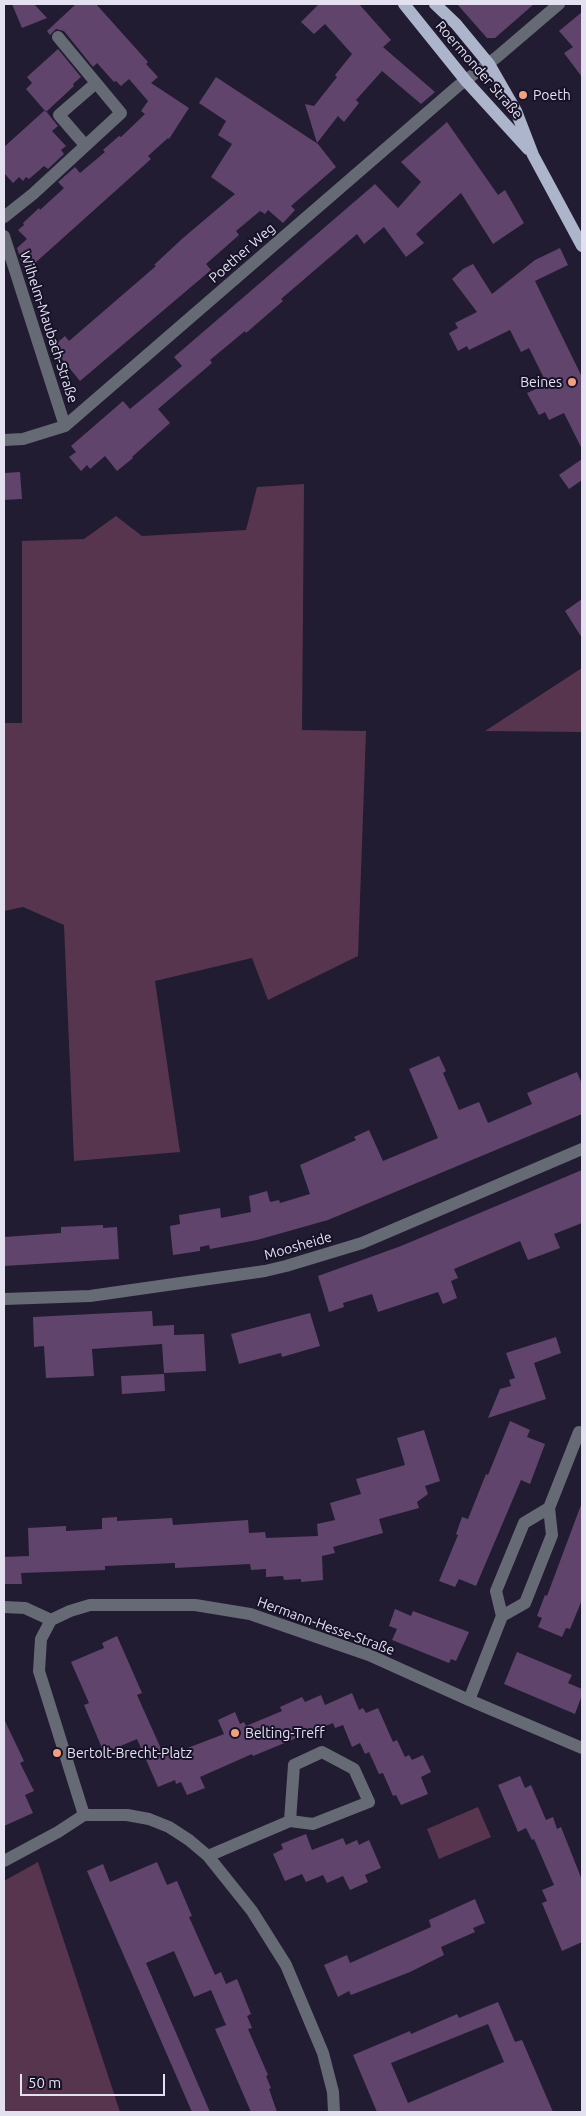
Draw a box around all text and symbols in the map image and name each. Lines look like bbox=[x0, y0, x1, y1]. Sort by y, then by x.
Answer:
street label: Roermonder Straße bbox=[432, 18, 526, 122]
place label: Poeth bbox=[533, 87, 571, 103]
marker: Poeth bbox=[517, 89, 529, 101]
street label: Poether Weg bbox=[205, 220, 279, 286]
street label: Wilhelm-Maubach-Straße bbox=[17, 249, 81, 405]
place label: Beines bbox=[520, 374, 562, 390]
marker: Beines bbox=[566, 376, 578, 388]
street label: Moosheide bbox=[262, 1228, 334, 1264]
street label: Hermann-Hesse-Straße bbox=[255, 1593, 397, 1659]
place label: Belting-Treff bbox=[245, 1725, 325, 1741]
marker: Belting-Treff bbox=[229, 1727, 241, 1739]
place label: Bertolt-Brecht-Platz bbox=[67, 1745, 192, 1761]
marker: Bertolt-Brecht-Platz bbox=[51, 1747, 63, 1759]
scale bar bbox=[22, 2064, 168, 2096]
text: 50 m bbox=[28, 2074, 61, 2091]

